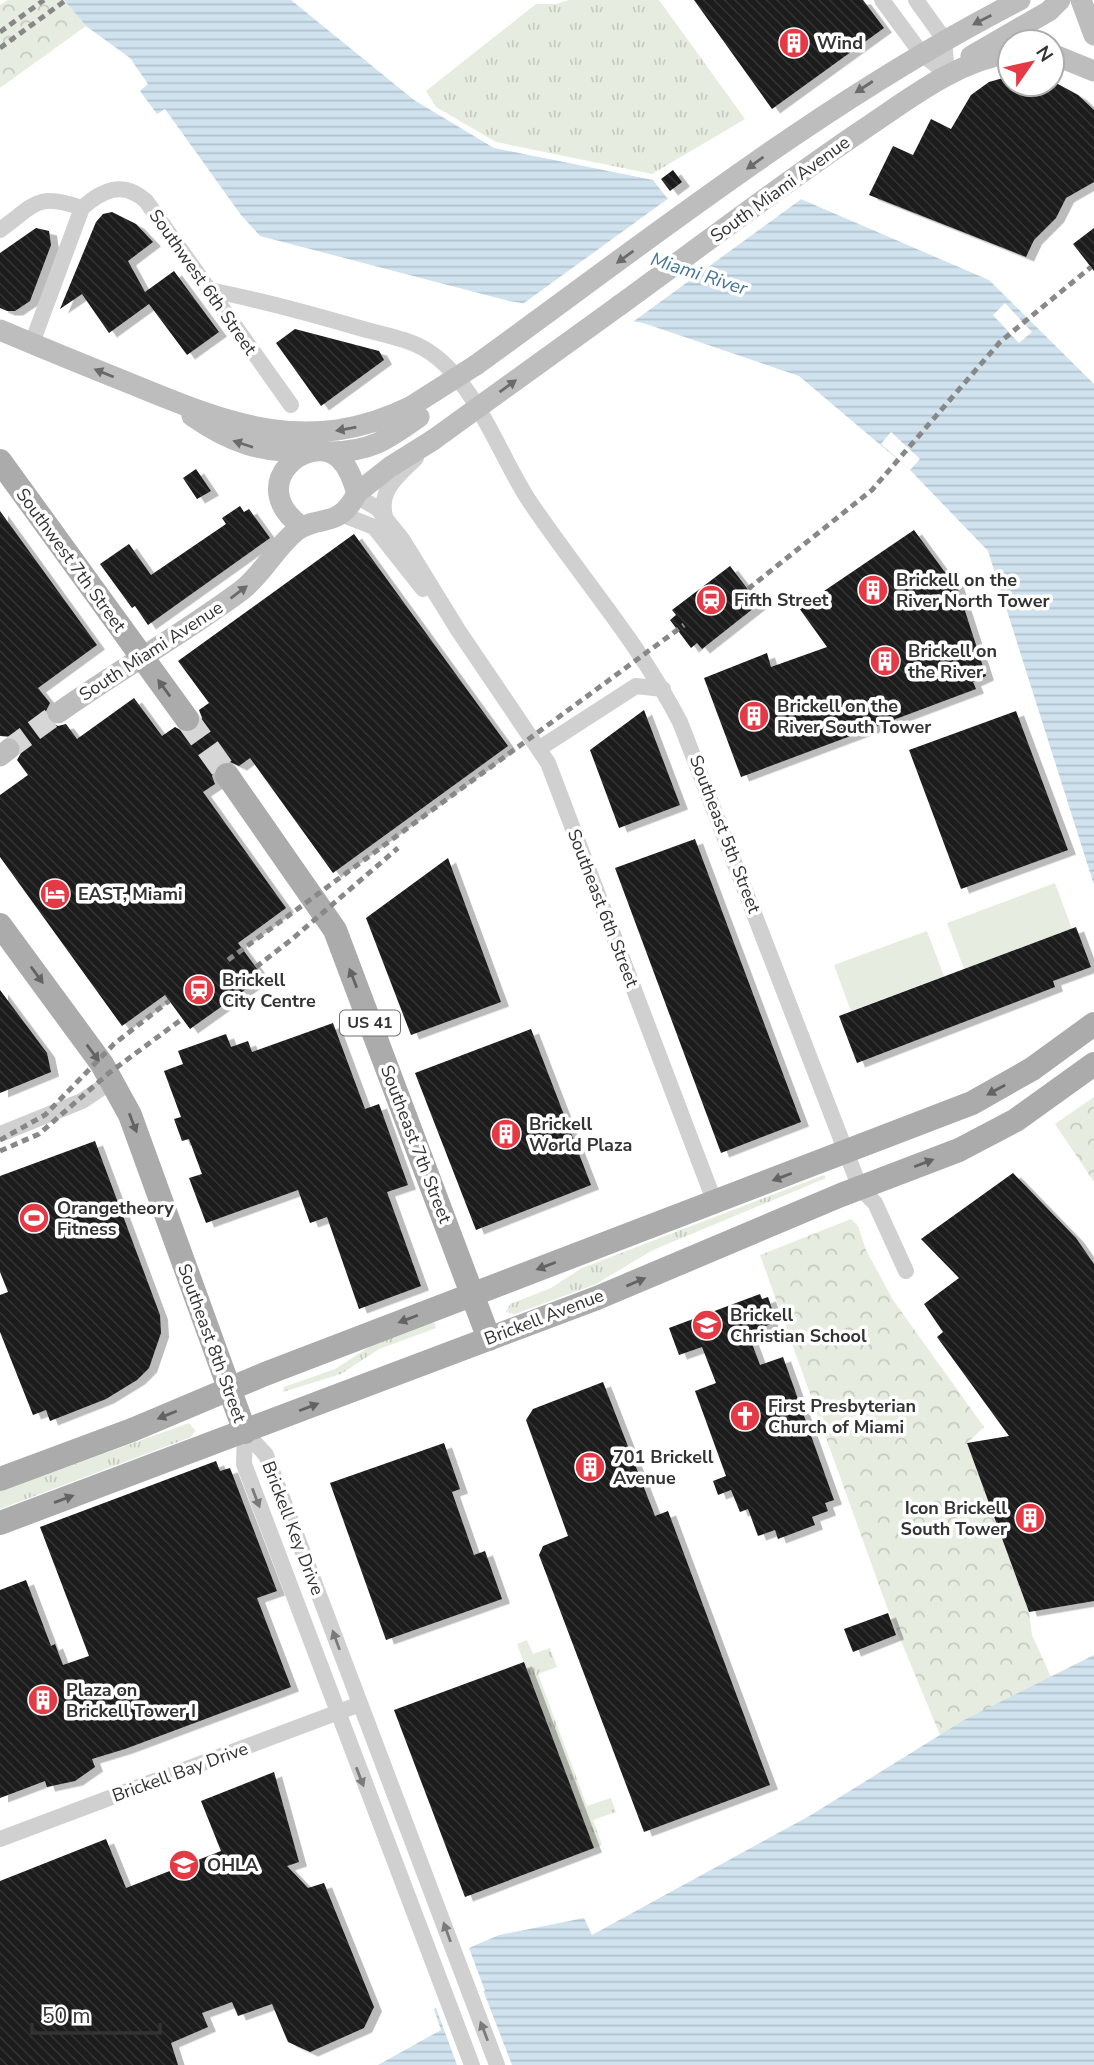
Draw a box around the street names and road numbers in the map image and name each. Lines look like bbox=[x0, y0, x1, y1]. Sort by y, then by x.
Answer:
street label: South Miami Avenue bbox=[705, 130, 855, 248]
street label: Southwest 6th Street bbox=[144, 204, 263, 360]
street label: Southwest 7th Street bbox=[11, 483, 132, 637]
street label: South Miami Avenue bbox=[74, 595, 228, 707]
street label: Southeast 5th Street bbox=[684, 752, 766, 917]
street label: Southeast 6th Street bbox=[562, 826, 644, 991]
road number: US 41 bbox=[340, 1010, 400, 1036]
street label: Southeast 7th Street bbox=[375, 1062, 457, 1227]
street label: Southeast 8th Street bbox=[172, 1260, 252, 1426]
street label: Brickell Avenue bbox=[481, 1283, 607, 1351]
street label: Brickell Key Drive bbox=[256, 1457, 330, 1599]
street label: Brickell Bay Drive bbox=[109, 1736, 251, 1808]

